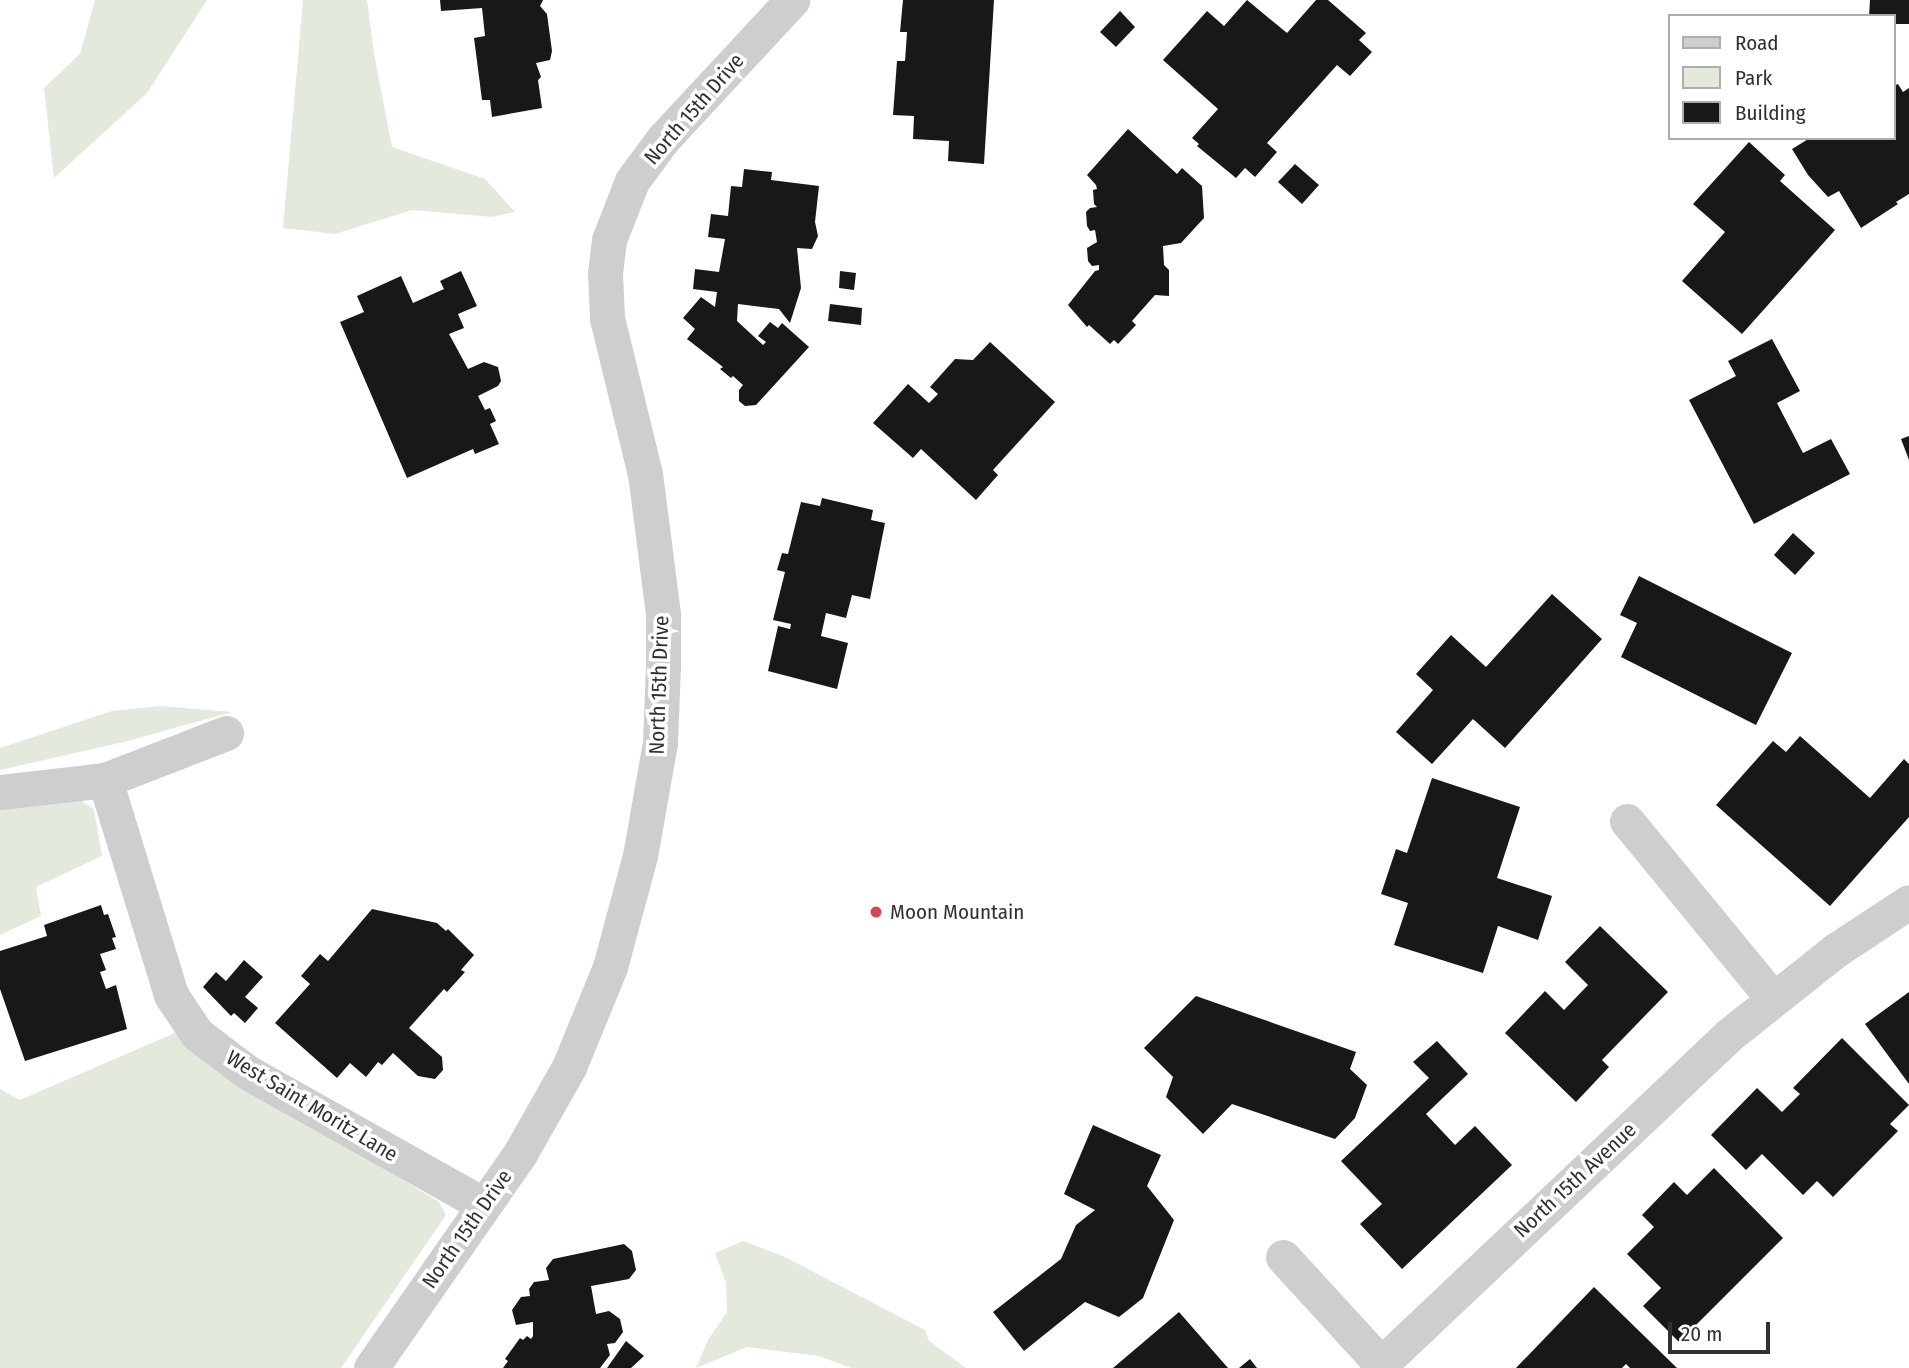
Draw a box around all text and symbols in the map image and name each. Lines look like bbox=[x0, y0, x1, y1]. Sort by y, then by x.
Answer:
legend bbox=[1668, 14, 1895, 140]
text: Road bbox=[1735, 30, 1779, 56]
street label: North 15th Drive bbox=[639, 48, 749, 170]
text: Park bbox=[1735, 65, 1772, 91]
text: Building bbox=[1735, 100, 1806, 126]
street label: North 15th Drive bbox=[644, 615, 674, 755]
place label: Moon Mountain bbox=[890, 899, 1024, 925]
marker: Moon Mountain bbox=[868, 904, 884, 920]
street label: West Saint Moritz Lane bbox=[222, 1045, 402, 1167]
street label: North 15th Avenue bbox=[1509, 1117, 1641, 1243]
street label: North 15th Drive bbox=[417, 1165, 517, 1293]
scale bar bbox=[1671, 1308, 1772, 1352]
text: 20 m bbox=[1681, 1321, 1722, 1347]

